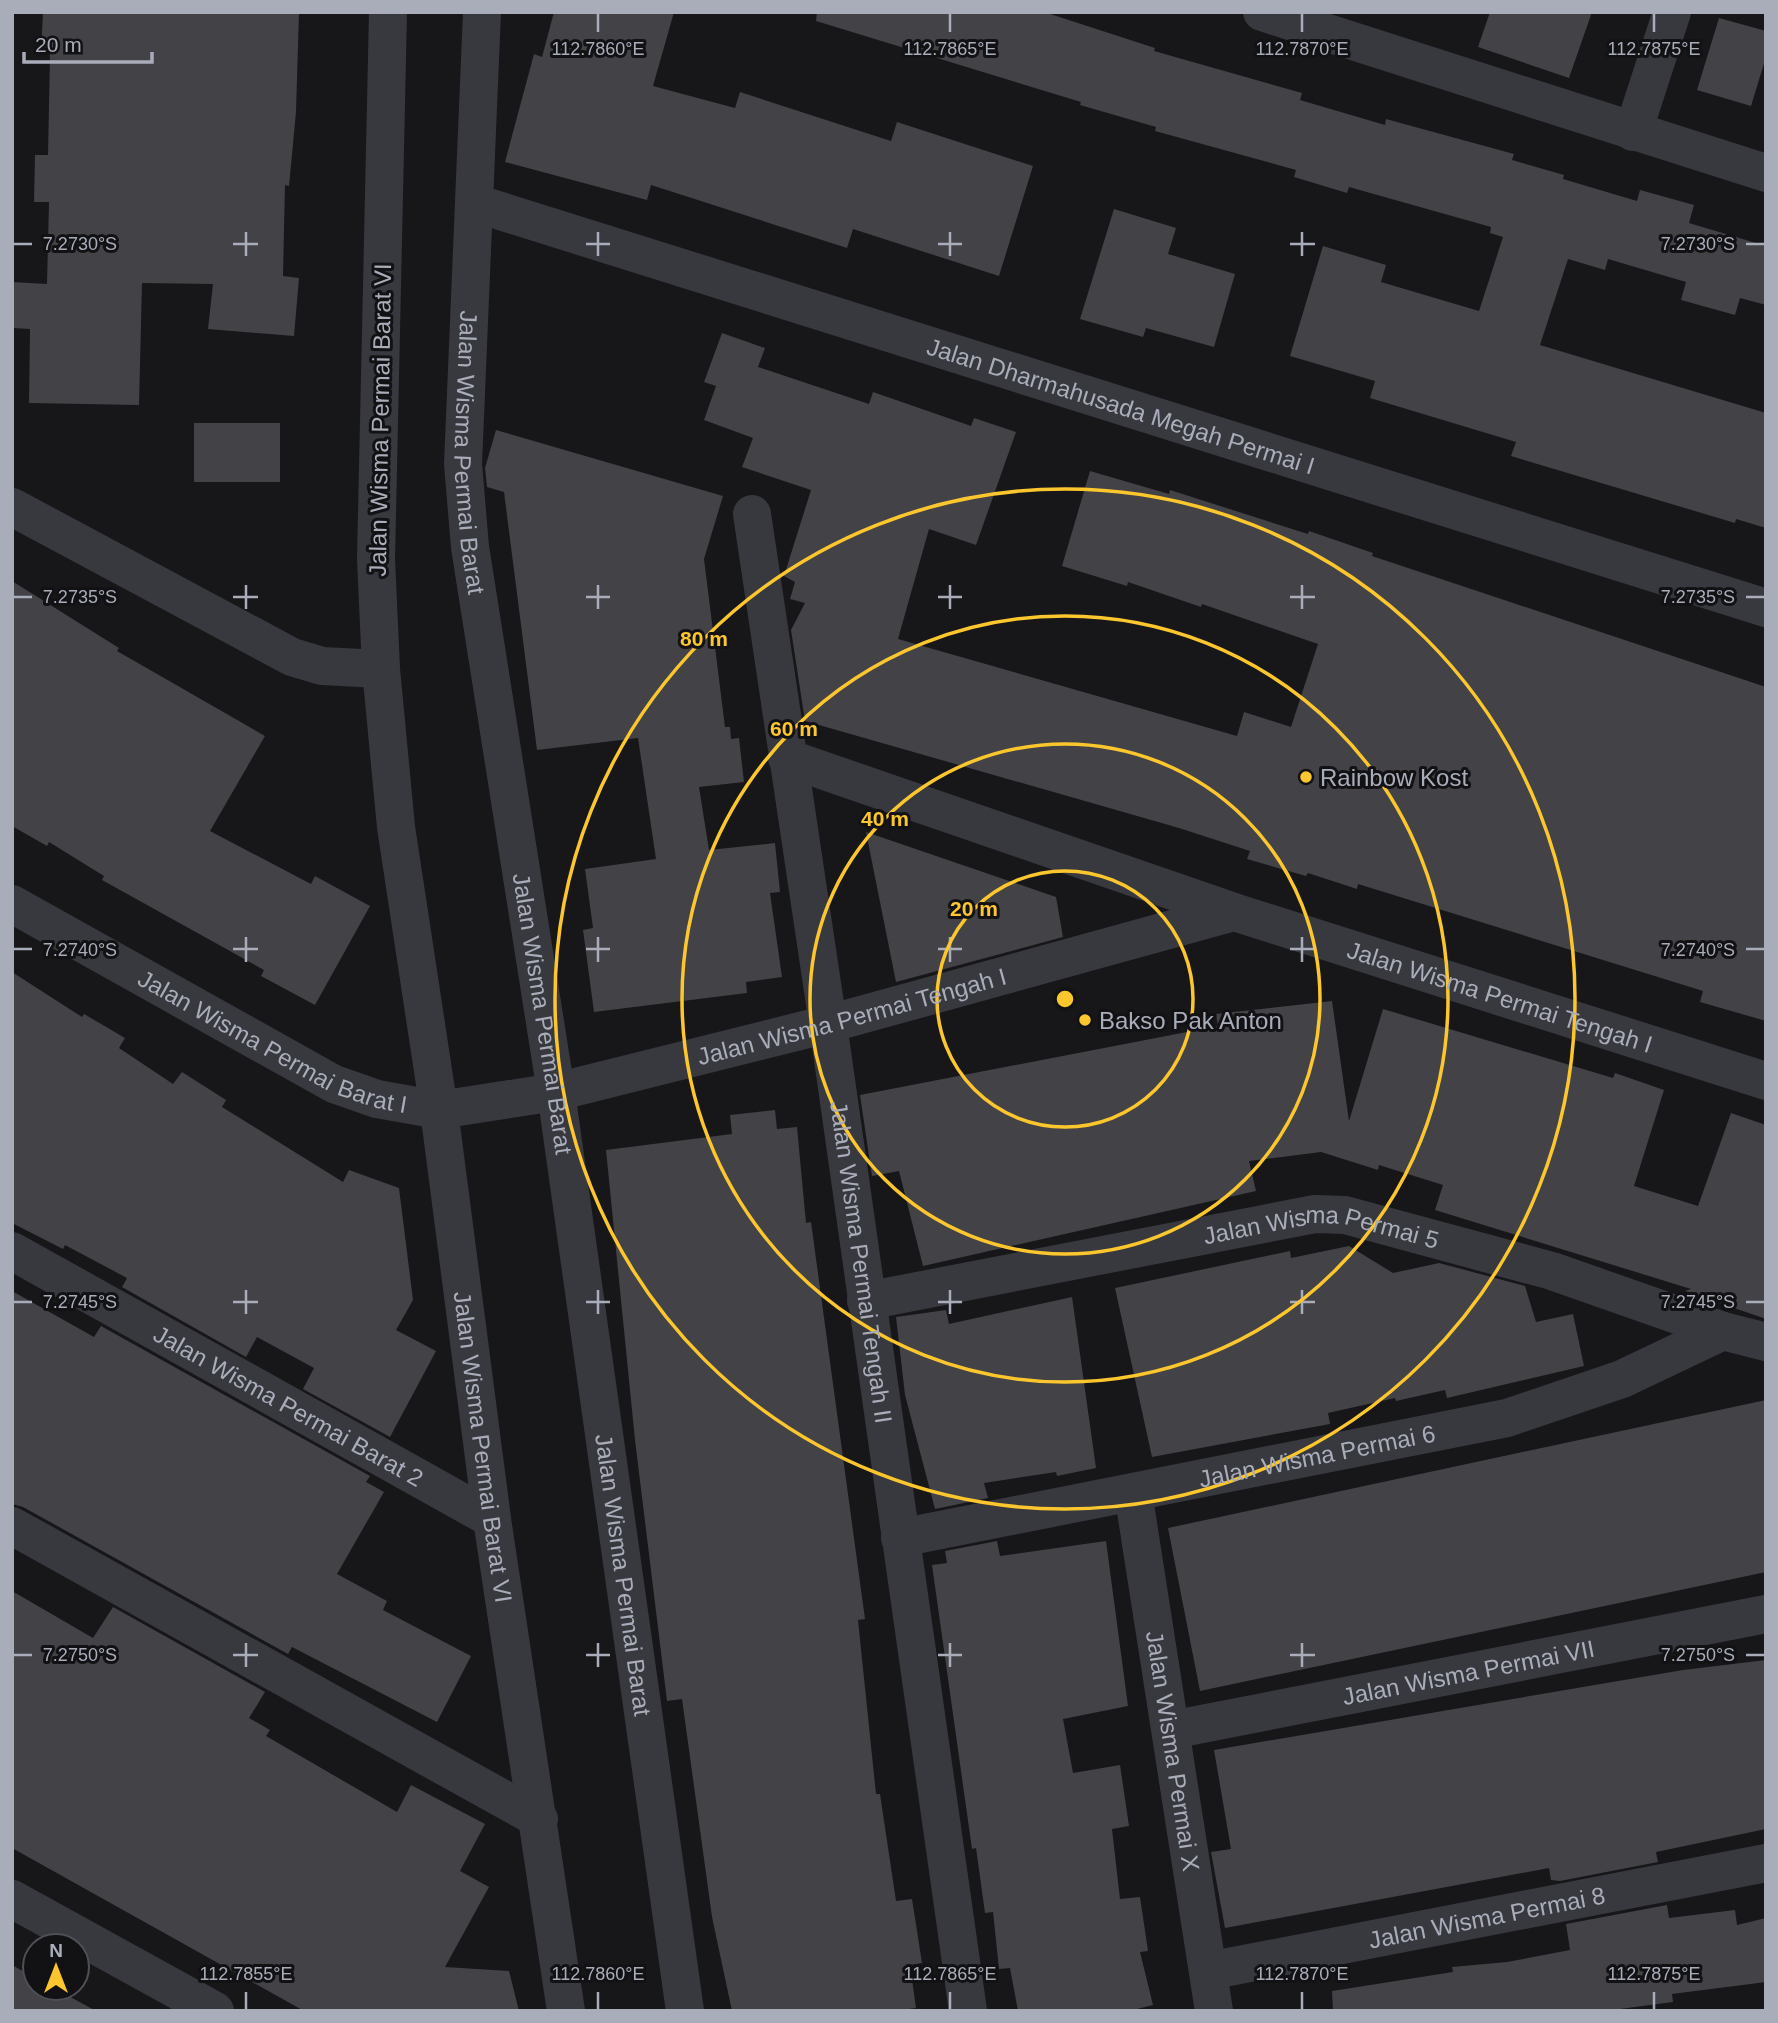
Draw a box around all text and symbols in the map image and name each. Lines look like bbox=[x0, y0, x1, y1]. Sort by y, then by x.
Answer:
scale bar bbox=[24, 21, 152, 65]
text: 20 m bbox=[35, 33, 82, 56]
text: 112.7860°E bbox=[552, 39, 644, 59]
text: 112.7865°E bbox=[904, 39, 996, 59]
text: 112.7870°E bbox=[1256, 39, 1348, 59]
text: 112.7875°E bbox=[1608, 39, 1700, 59]
text: 7.2730°S bbox=[43, 234, 117, 254]
text: 7.2730°S bbox=[1661, 234, 1735, 254]
street label: Jalan Wisma Permai Barat VI bbox=[364, 263, 396, 577]
street label: Jalan Wisma Permai Barat bbox=[449, 310, 491, 596]
street label: Jalan Dharmahusada Megah Permai I bbox=[924, 332, 1318, 479]
text: 7.2735°S bbox=[43, 587, 117, 607]
text: 7.2735°S bbox=[1661, 587, 1735, 607]
text: 80 m bbox=[680, 627, 728, 650]
text: 60 m bbox=[770, 717, 818, 740]
place label: Rainbow Kost bbox=[1320, 764, 1468, 791]
marker: Rainbow Kost bbox=[1298, 769, 1314, 785]
text: 40 m bbox=[861, 807, 909, 830]
street label: Jalan Wisma Permai Barat bbox=[508, 871, 578, 1156]
text: 20 m bbox=[950, 897, 998, 920]
street label: Jalan Wisma Permai Tengah I bbox=[1344, 935, 1656, 1058]
text: 7.2740°S bbox=[43, 940, 117, 960]
text: 7.2740°S bbox=[1661, 940, 1735, 960]
street label: Jalan Wisma Permai Tengah I bbox=[694, 962, 1009, 1070]
street label: Jalan Wisma Permai Barat I bbox=[134, 964, 409, 1118]
centre of rings bbox=[1053, 987, 1077, 1011]
place label: Bakso Pak Anton bbox=[1099, 1007, 1282, 1034]
marker: Bakso Pak Anton bbox=[1077, 1012, 1093, 1028]
street label: Jalan Wisma Permai Tengah II bbox=[826, 1099, 898, 1425]
street label: Jalan Wisma Permai 5 bbox=[1201, 1200, 1442, 1253]
street label: Jalan Wisma Permai Barat VI bbox=[449, 1290, 518, 1604]
text: 7.2745°S bbox=[43, 1292, 117, 1312]
text: 7.2745°S bbox=[1661, 1292, 1735, 1312]
street label: Jalan Wisma Permai Barat 2 bbox=[149, 1320, 428, 1491]
street label: Jalan Wisma Permai 6 bbox=[1196, 1419, 1437, 1492]
street label: Jalan Wisma Permai Barat bbox=[591, 1432, 657, 1718]
street label: Jalan Wisma Permai X bbox=[1141, 1629, 1205, 1873]
street label: Jalan Wisma Permai VII bbox=[1340, 1634, 1597, 1710]
text: 7.2750°S bbox=[43, 1645, 117, 1665]
text: 7.2750°S bbox=[1661, 1645, 1735, 1665]
street label: Jalan Wisma Permai 8 bbox=[1366, 1881, 1607, 1953]
north arrow bbox=[21, 1932, 91, 2002]
text: N bbox=[49, 1940, 63, 1961]
text: 112.7855°E bbox=[200, 1964, 292, 1984]
text: 112.7860°E bbox=[552, 1964, 644, 1984]
text: 112.7865°E bbox=[904, 1964, 996, 1984]
text: 112.7870°E bbox=[1256, 1964, 1348, 1984]
text: 112.7875°E bbox=[1608, 1964, 1700, 1984]

